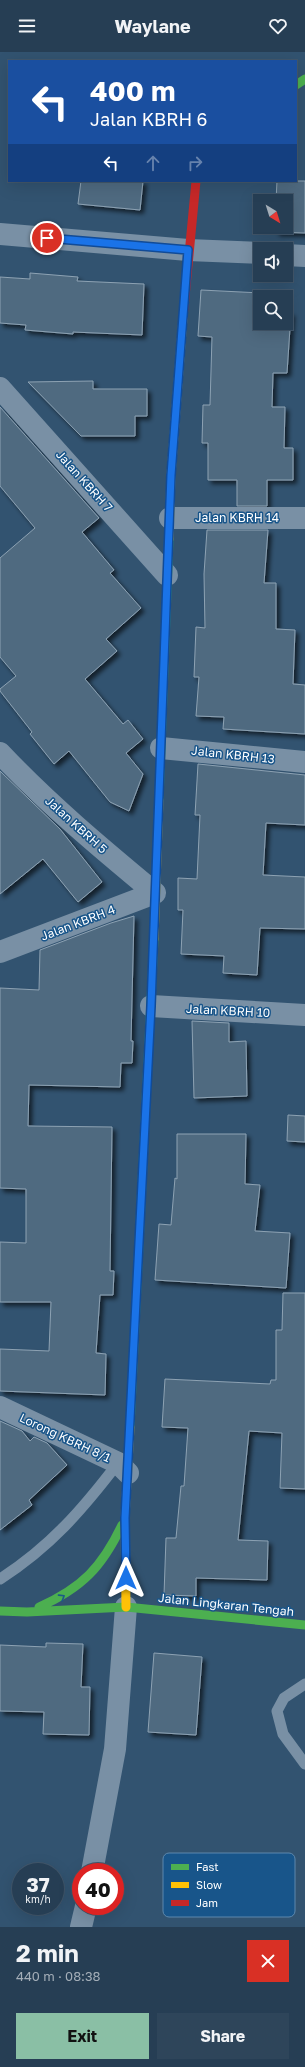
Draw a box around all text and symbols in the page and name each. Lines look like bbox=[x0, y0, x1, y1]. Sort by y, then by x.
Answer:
icon: menu bbox=[16, 15, 38, 37]
text: Waylane bbox=[114, 15, 191, 37]
icon: heart bbox=[267, 15, 289, 37]
text: 400 m bbox=[90, 74, 175, 107]
icon: left bbox=[24, 76, 76, 128]
text: Jalan KBRH 6 bbox=[90, 108, 207, 130]
icon: left bbox=[100, 152, 122, 174]
icon: ahead bbox=[142, 152, 164, 174]
icon: right bbox=[184, 152, 206, 174]
north arrow bbox=[253, 194, 293, 234]
map controls bbox=[253, 194, 293, 330]
pin bbox=[30, 221, 64, 255]
icon: arrive bbox=[36, 227, 58, 249]
button: sound bbox=[253, 242, 293, 282]
button: search bbox=[253, 290, 293, 330]
street label: Jalan KBRH 7 bbox=[53, 447, 116, 514]
street label: Jalan KBRH 14 bbox=[195, 510, 279, 525]
street label: Jalan KBRH 13 bbox=[191, 743, 276, 766]
street label: Jalan KBRH 5 bbox=[42, 793, 110, 856]
street label: Jalan KBRH 4 bbox=[39, 901, 117, 944]
street label: Jalan KBRH 10 bbox=[186, 1001, 271, 1020]
street label: Lorong KBRH 8/1 bbox=[17, 1410, 113, 1465]
position arrow bbox=[105, 1557, 147, 1599]
street label: Jalan Lingkaran Tengah bbox=[157, 1590, 295, 1619]
one-way arrow bbox=[58, 1594, 65, 1602]
legend bbox=[163, 1853, 295, 1917]
text: Fast bbox=[196, 1860, 219, 1873]
speed limit sign: 40 bbox=[72, 1863, 124, 1915]
text: 37 bbox=[26, 1872, 50, 1896]
text: Slow bbox=[196, 1878, 222, 1891]
text: km/h bbox=[25, 1893, 51, 1905]
text: Jam bbox=[196, 1896, 218, 1909]
text: 2 min bbox=[16, 1938, 79, 1967]
button: close bbox=[247, 1940, 289, 1982]
text: 440 m · 08:38 bbox=[16, 1968, 101, 1984]
button: Exit bbox=[16, 2013, 149, 2059]
button: Share bbox=[157, 2013, 289, 2059]

